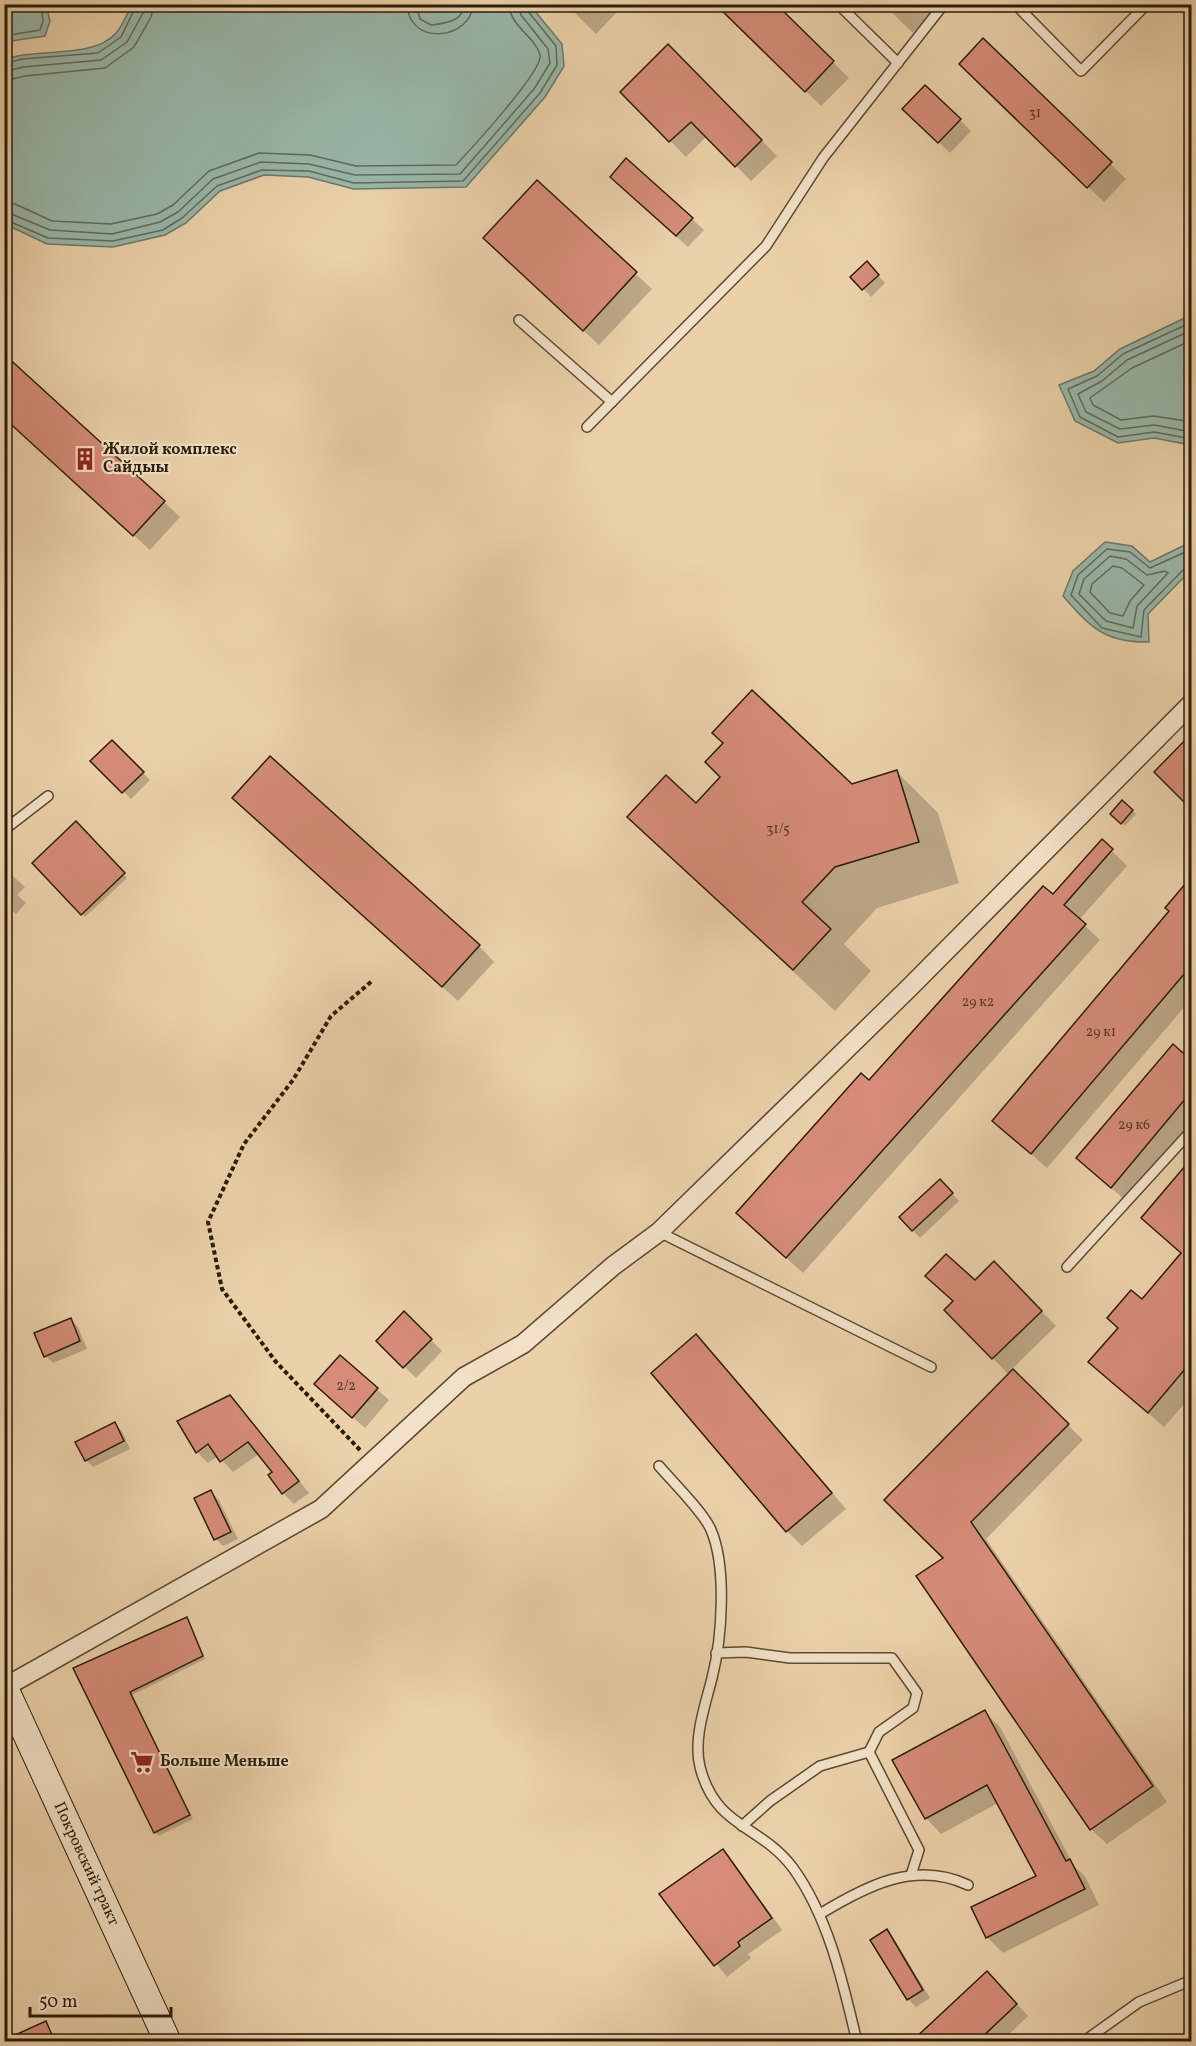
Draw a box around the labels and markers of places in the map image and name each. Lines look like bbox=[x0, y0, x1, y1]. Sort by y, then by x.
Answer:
place label: Жилой комплекс Сайдыы bbox=[103, 439, 237, 479]
building icon: Жилой комплекс Сайдыы bbox=[72, 446, 98, 472]
supermarket icon: Больше Меньше bbox=[129, 1749, 155, 1775]
place label: Больше Меньше bbox=[160, 1751, 289, 1773]

